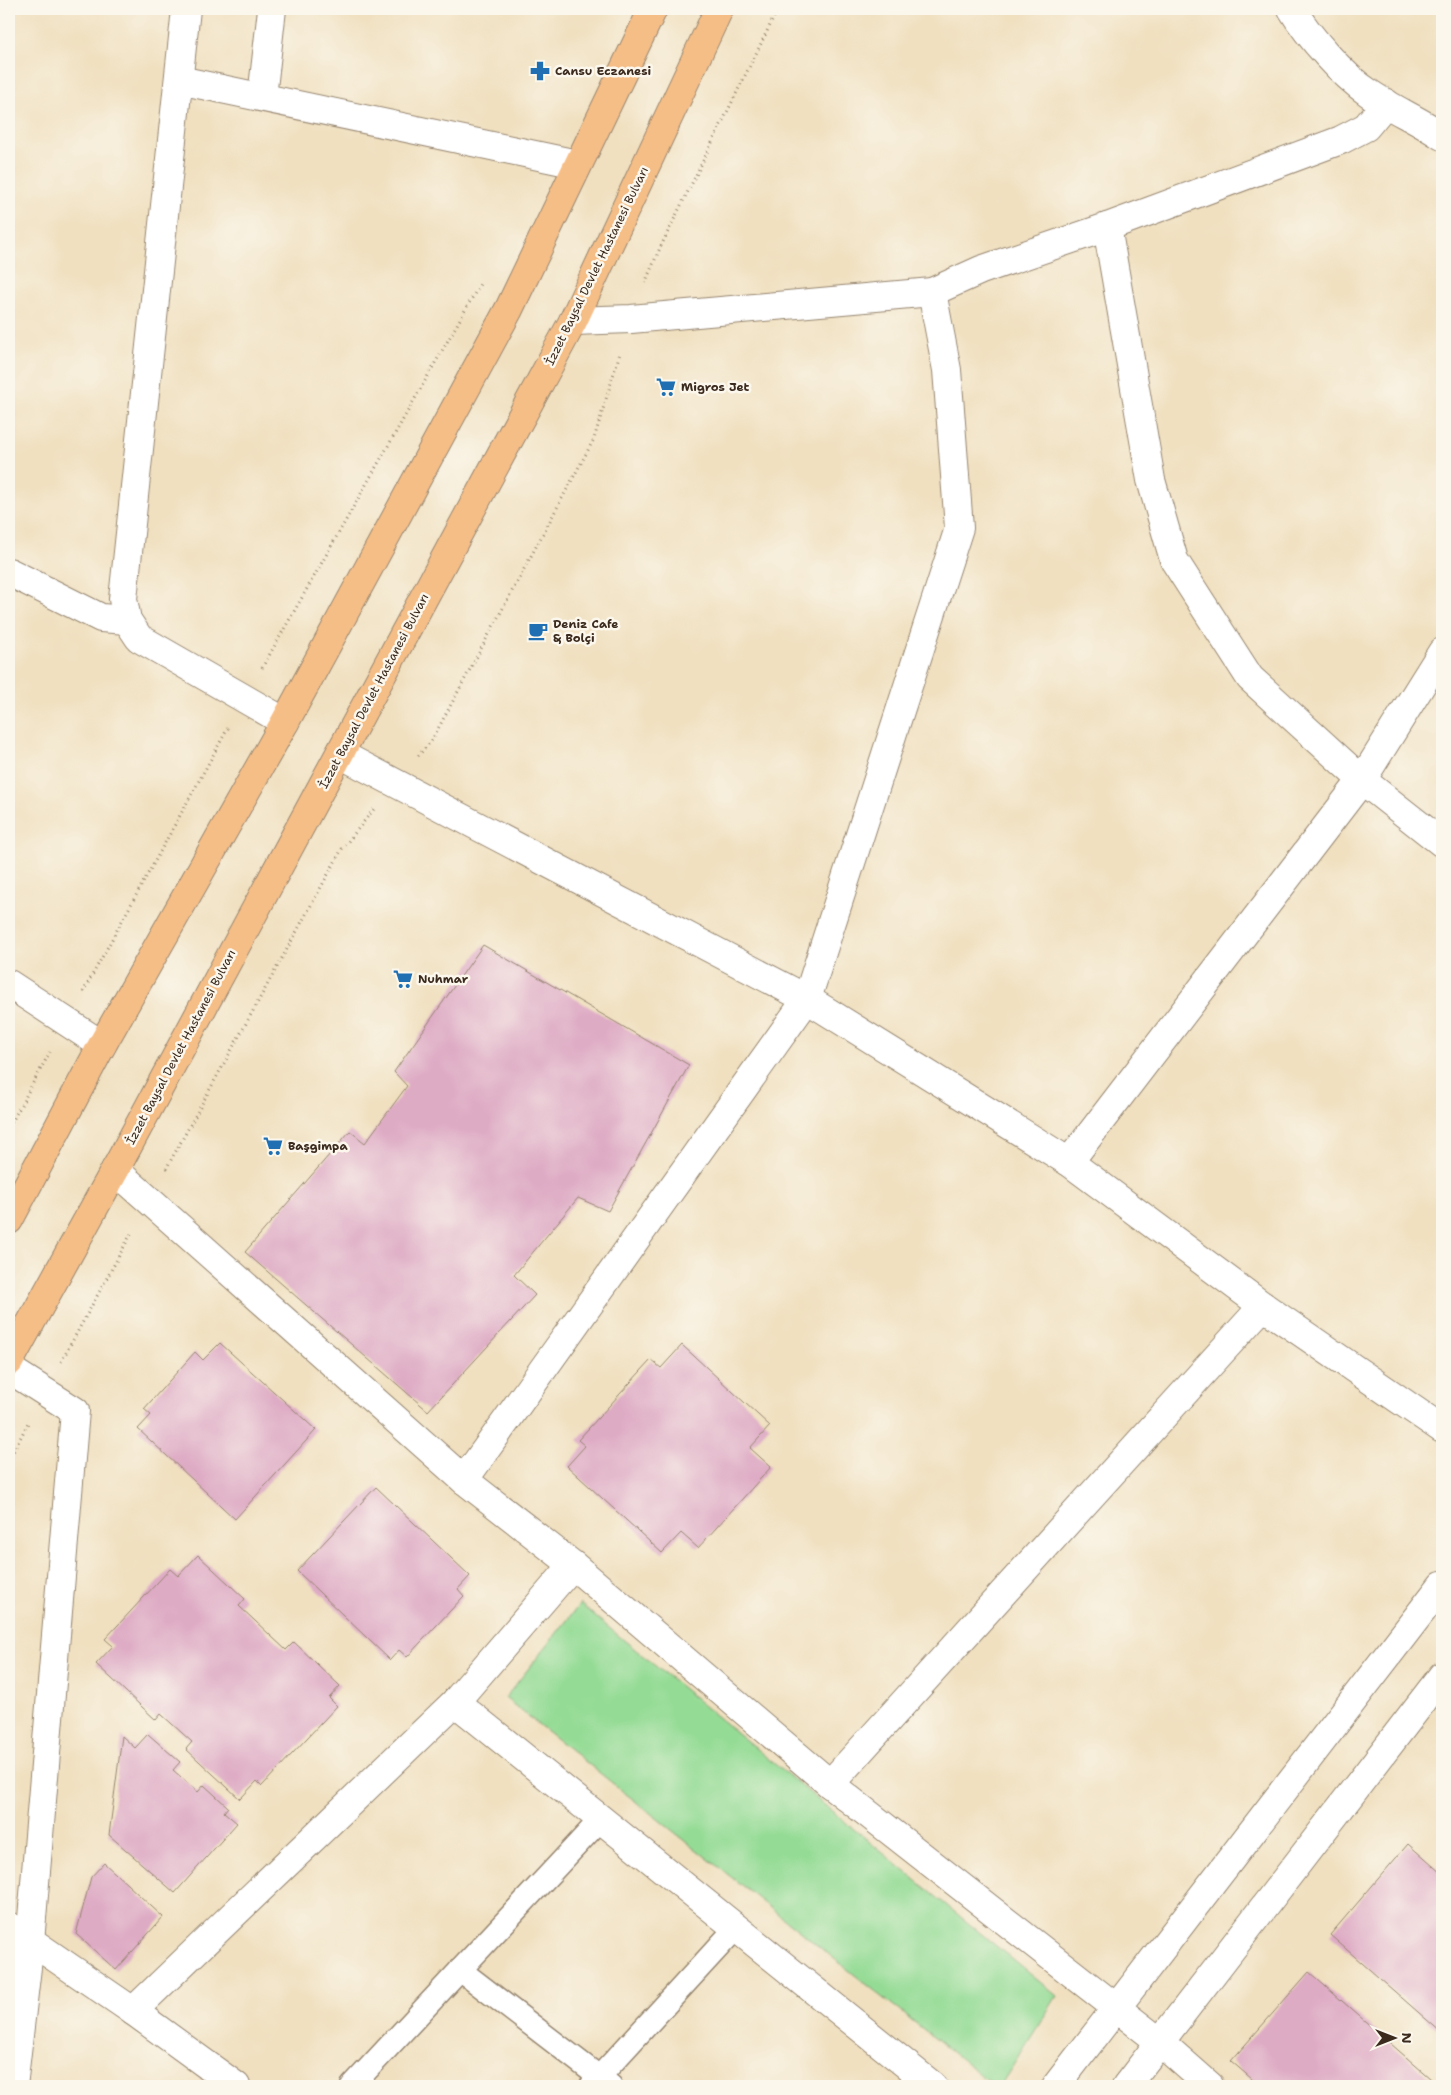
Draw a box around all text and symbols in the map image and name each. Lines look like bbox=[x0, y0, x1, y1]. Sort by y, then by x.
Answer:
pharmacy icon: Cansu Eczanesi bbox=[529, 60, 551, 82]
place label: Cansu Eczanesi bbox=[555, 63, 652, 79]
street label: İzzet Baysal Devlet Hastanesi Bulvarı bbox=[542, 164, 652, 368]
supermarket icon: Migros Jet bbox=[655, 376, 677, 398]
place label: Migros Jet bbox=[681, 379, 750, 395]
street label: İzzet Baysal Devlet Hastanesi Bulvarı bbox=[316, 591, 432, 791]
place label: Deniz Cafe & Bolçi bbox=[553, 616, 619, 646]
cafe icon: Deniz Cafe & Bolçi bbox=[527, 620, 549, 642]
street label: İzzet Baysal Devlet Hastanesi Bulvarı bbox=[123, 947, 239, 1147]
supermarket icon: Nuhmar bbox=[392, 968, 414, 990]
place label: Nuhmar bbox=[418, 971, 469, 987]
supermarket icon: Başgimpa bbox=[262, 1135, 284, 1157]
place label: Başgimpa bbox=[288, 1138, 348, 1154]
north arrow bbox=[1368, 2012, 1418, 2062]
text: N bbox=[1398, 2032, 1416, 2044]

